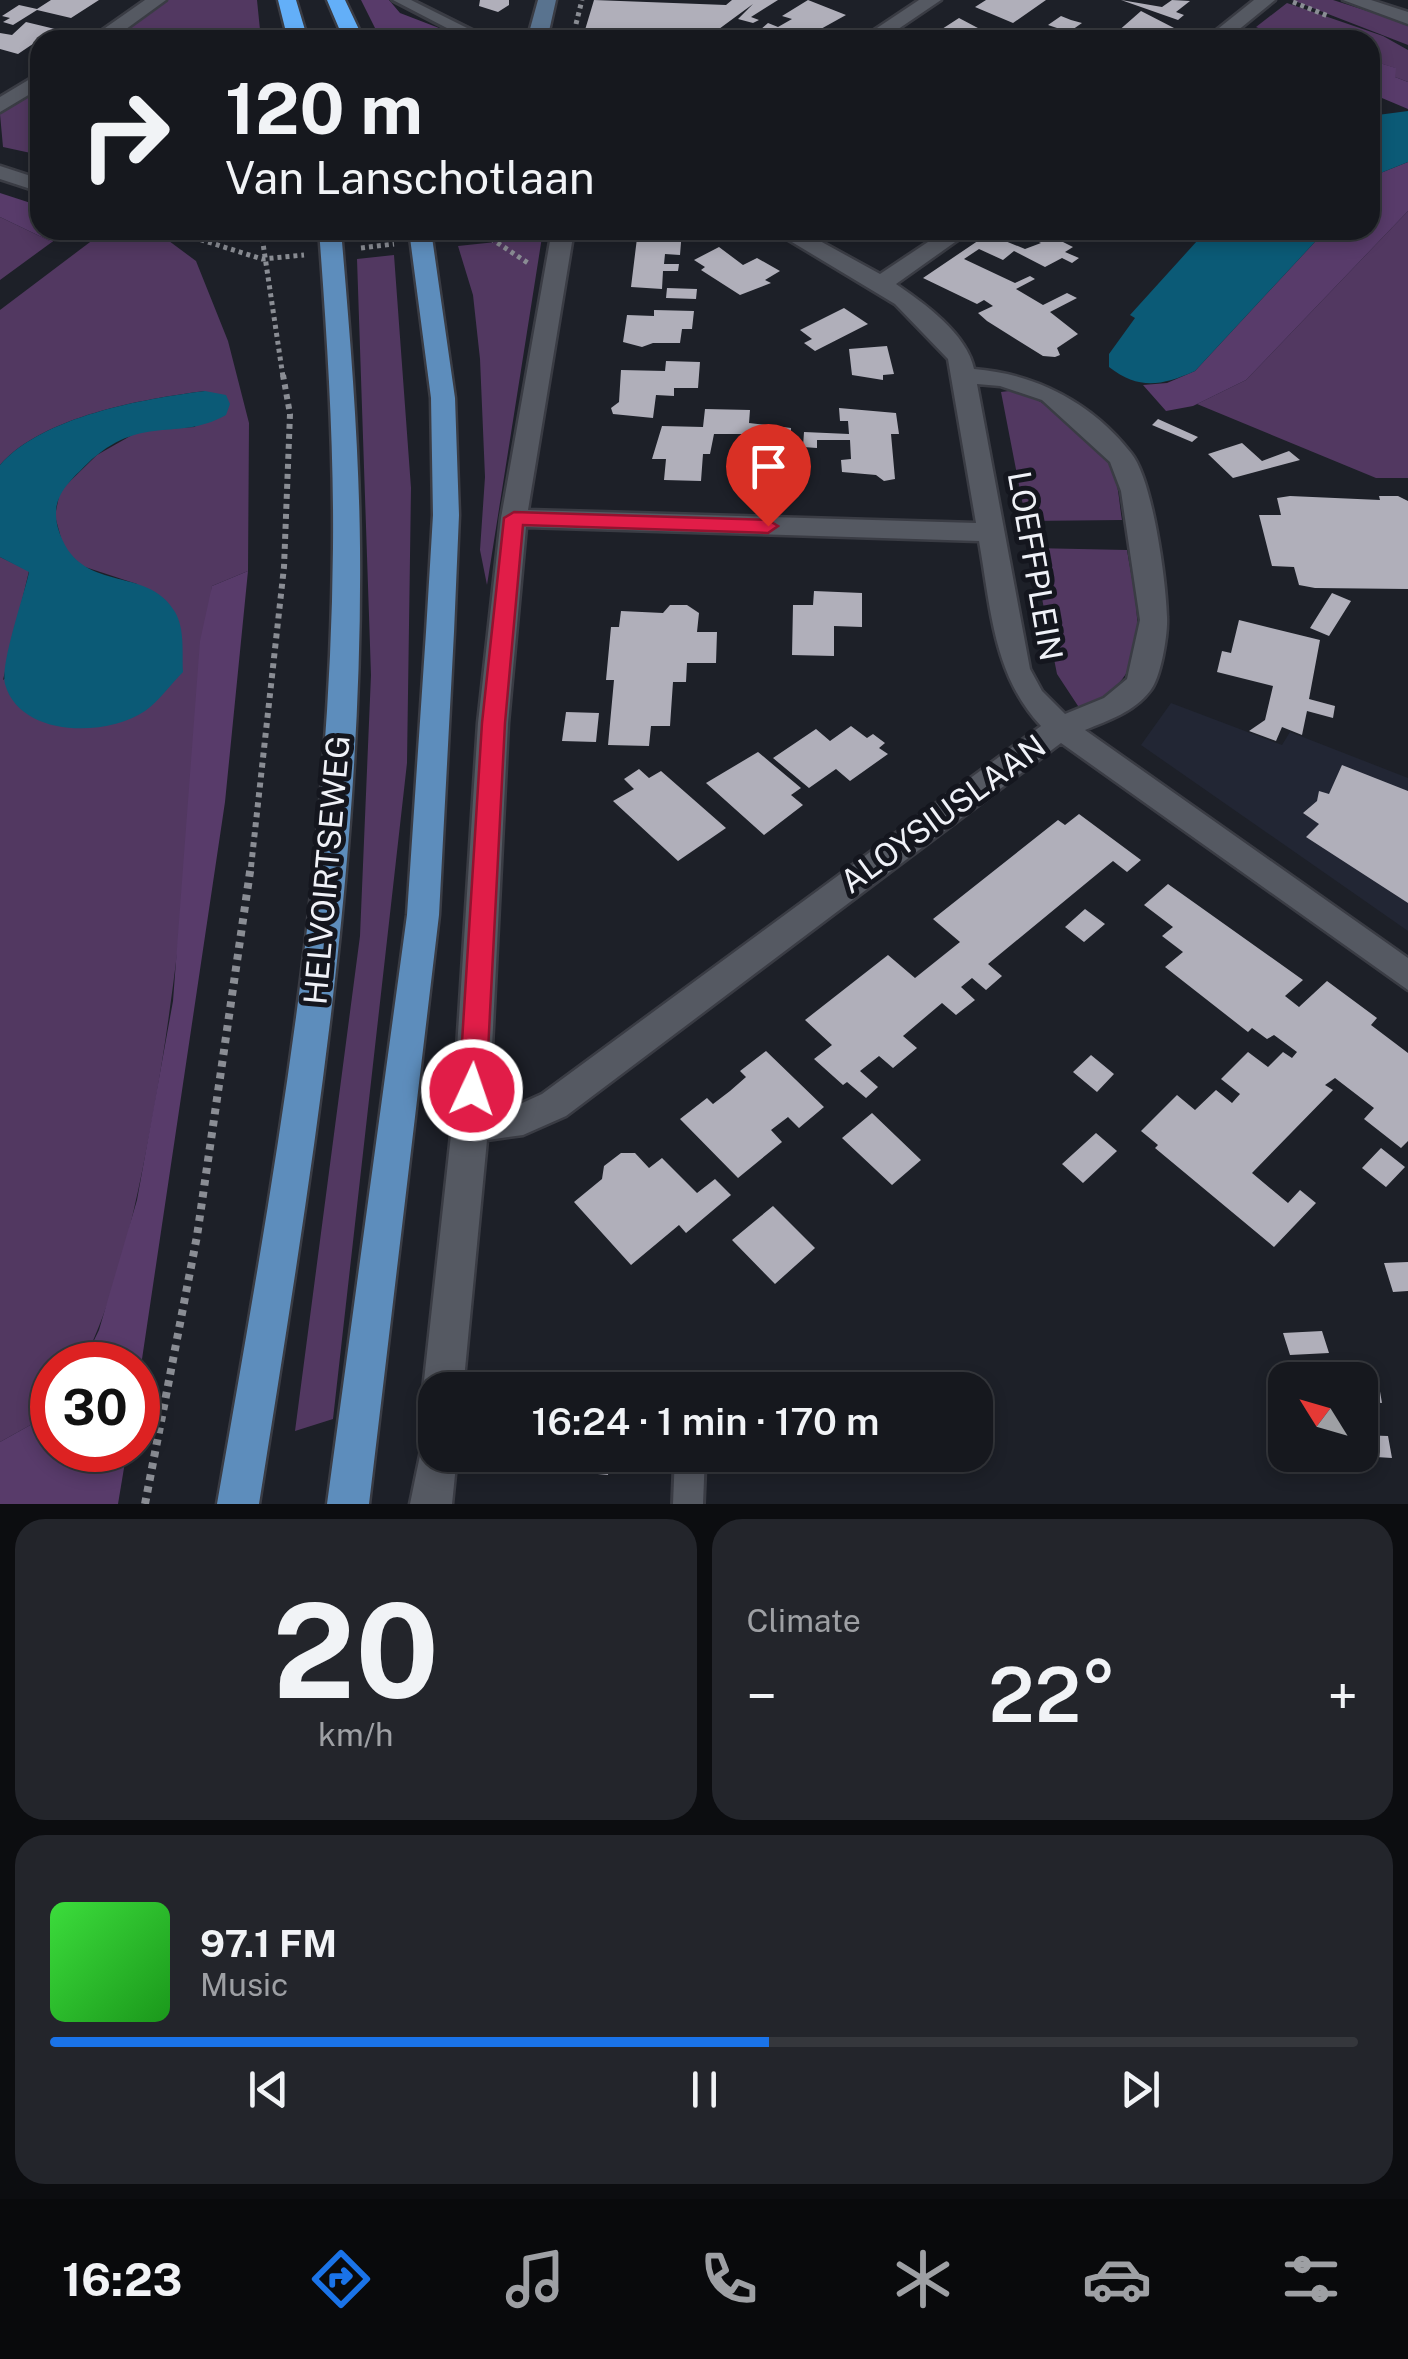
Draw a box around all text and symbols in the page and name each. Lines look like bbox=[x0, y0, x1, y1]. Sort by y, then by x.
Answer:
text: 120 m bbox=[225, 67, 423, 150]
icon: right bbox=[60, 70, 190, 200]
text: Van Lanschotlaan bbox=[225, 151, 595, 204]
pin bbox=[726, 424, 811, 527]
icon: arrive bbox=[741, 439, 796, 494]
street label: LOEFFPLEIN bbox=[1001, 468, 1070, 663]
street label: ALOYSIUSLAAN bbox=[833, 727, 1052, 900]
street label: HELVOIRTSEWEG bbox=[296, 734, 357, 1006]
position arrow bbox=[420, 1038, 524, 1142]
speed limit sign: 30 bbox=[30, 1342, 160, 1472]
north arrow bbox=[1268, 1362, 1378, 1472]
map controls bbox=[1268, 1362, 1378, 1472]
text: 16:24 · 1 min · 170 m bbox=[532, 1399, 879, 1444]
text: 20 bbox=[273, 1575, 439, 1727]
text: Climate bbox=[747, 1602, 861, 1639]
text: 22° bbox=[988, 1651, 1116, 1739]
text: − bbox=[747, 1664, 777, 1728]
text: + bbox=[1328, 1664, 1358, 1728]
text: km/h bbox=[318, 1716, 393, 1753]
text: 97.1 FM bbox=[200, 1921, 337, 1966]
text: Music bbox=[200, 1966, 288, 2003]
icon: previous bbox=[241, 2062, 296, 2117]
icon: pause bbox=[677, 2062, 732, 2117]
icon: next bbox=[1113, 2062, 1168, 2117]
icon: directions bbox=[306, 2244, 376, 2314]
icon: music bbox=[500, 2244, 570, 2314]
icon: phone bbox=[694, 2244, 764, 2314]
icon: climate bbox=[888, 2244, 958, 2314]
icon: car bbox=[1082, 2244, 1152, 2314]
icon: filters bbox=[1276, 2244, 1346, 2314]
text: 16:23 bbox=[62, 2253, 182, 2306]

